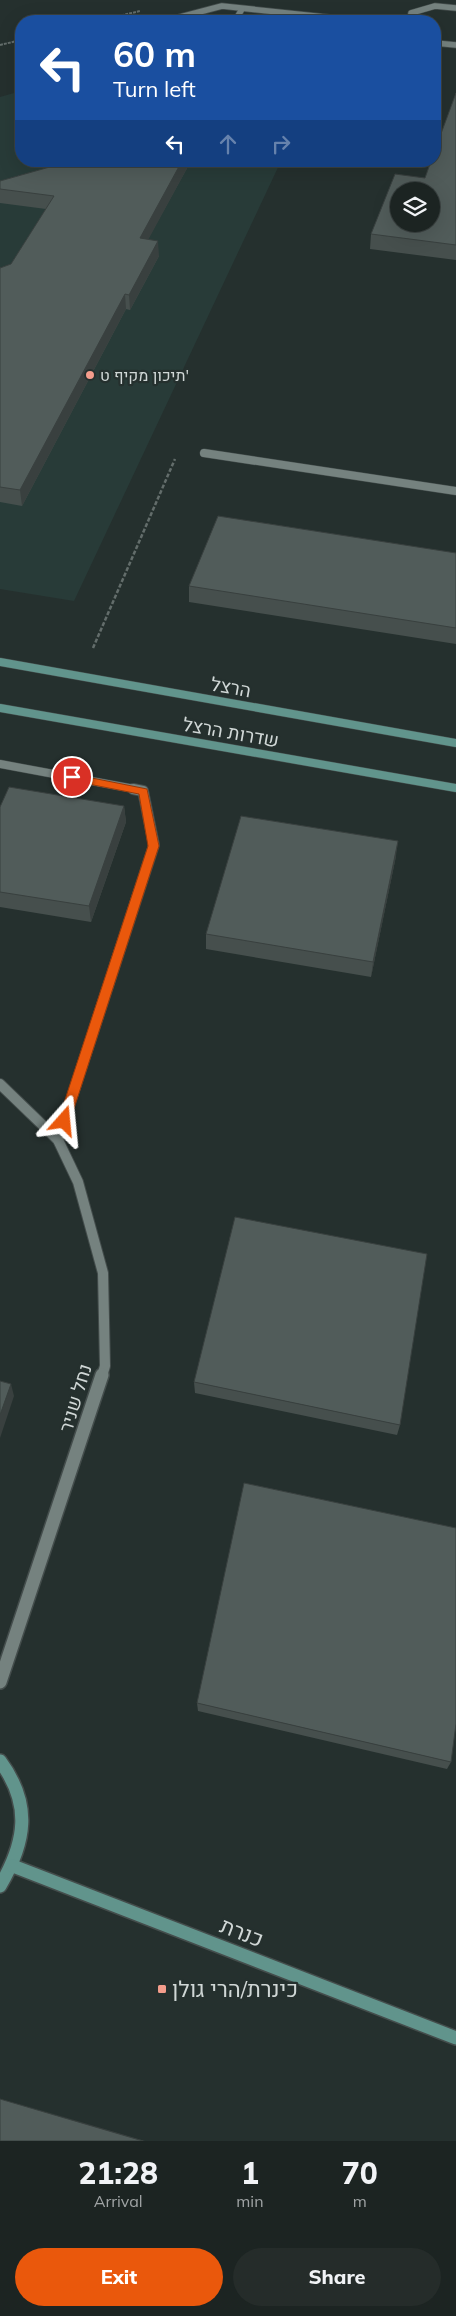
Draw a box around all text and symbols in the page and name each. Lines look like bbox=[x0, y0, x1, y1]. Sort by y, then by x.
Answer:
text: 60 m bbox=[113, 32, 196, 76]
icon: left bbox=[30, 35, 95, 100]
text: Turn left bbox=[113, 75, 196, 103]
icon: left bbox=[161, 130, 189, 158]
icon: ahead bbox=[214, 130, 242, 158]
icon: right bbox=[267, 130, 295, 158]
map controls bbox=[390, 182, 440, 232]
button: layers bbox=[390, 182, 440, 232]
place label: תיכון מקיף ט' bbox=[100, 365, 189, 385]
marker: תיכון מקיף ט' bbox=[84, 369, 96, 381]
street label: הרצל bbox=[209, 672, 253, 702]
street label: שדרות הרצל bbox=[181, 712, 281, 752]
pin bbox=[51, 756, 93, 798]
icon: arrive bbox=[58, 763, 86, 791]
position arrow bbox=[37, 1094, 89, 1146]
street label: נחל שניר bbox=[53, 1361, 97, 1435]
street label: כנרת bbox=[216, 1911, 268, 1953]
place label: כינרת/הרי גולן bbox=[172, 1975, 298, 2003]
marker: כינרת/הרי גולן bbox=[156, 1983, 168, 1995]
text: 21:28 bbox=[78, 2154, 158, 2192]
text: 1 bbox=[241, 2154, 259, 2192]
text: 70 bbox=[342, 2154, 378, 2192]
text: Arrival bbox=[94, 2191, 143, 2211]
text: min bbox=[236, 2191, 264, 2211]
text: m bbox=[353, 2191, 367, 2211]
button: Exit bbox=[15, 2248, 223, 2306]
button: Share bbox=[233, 2248, 441, 2306]

